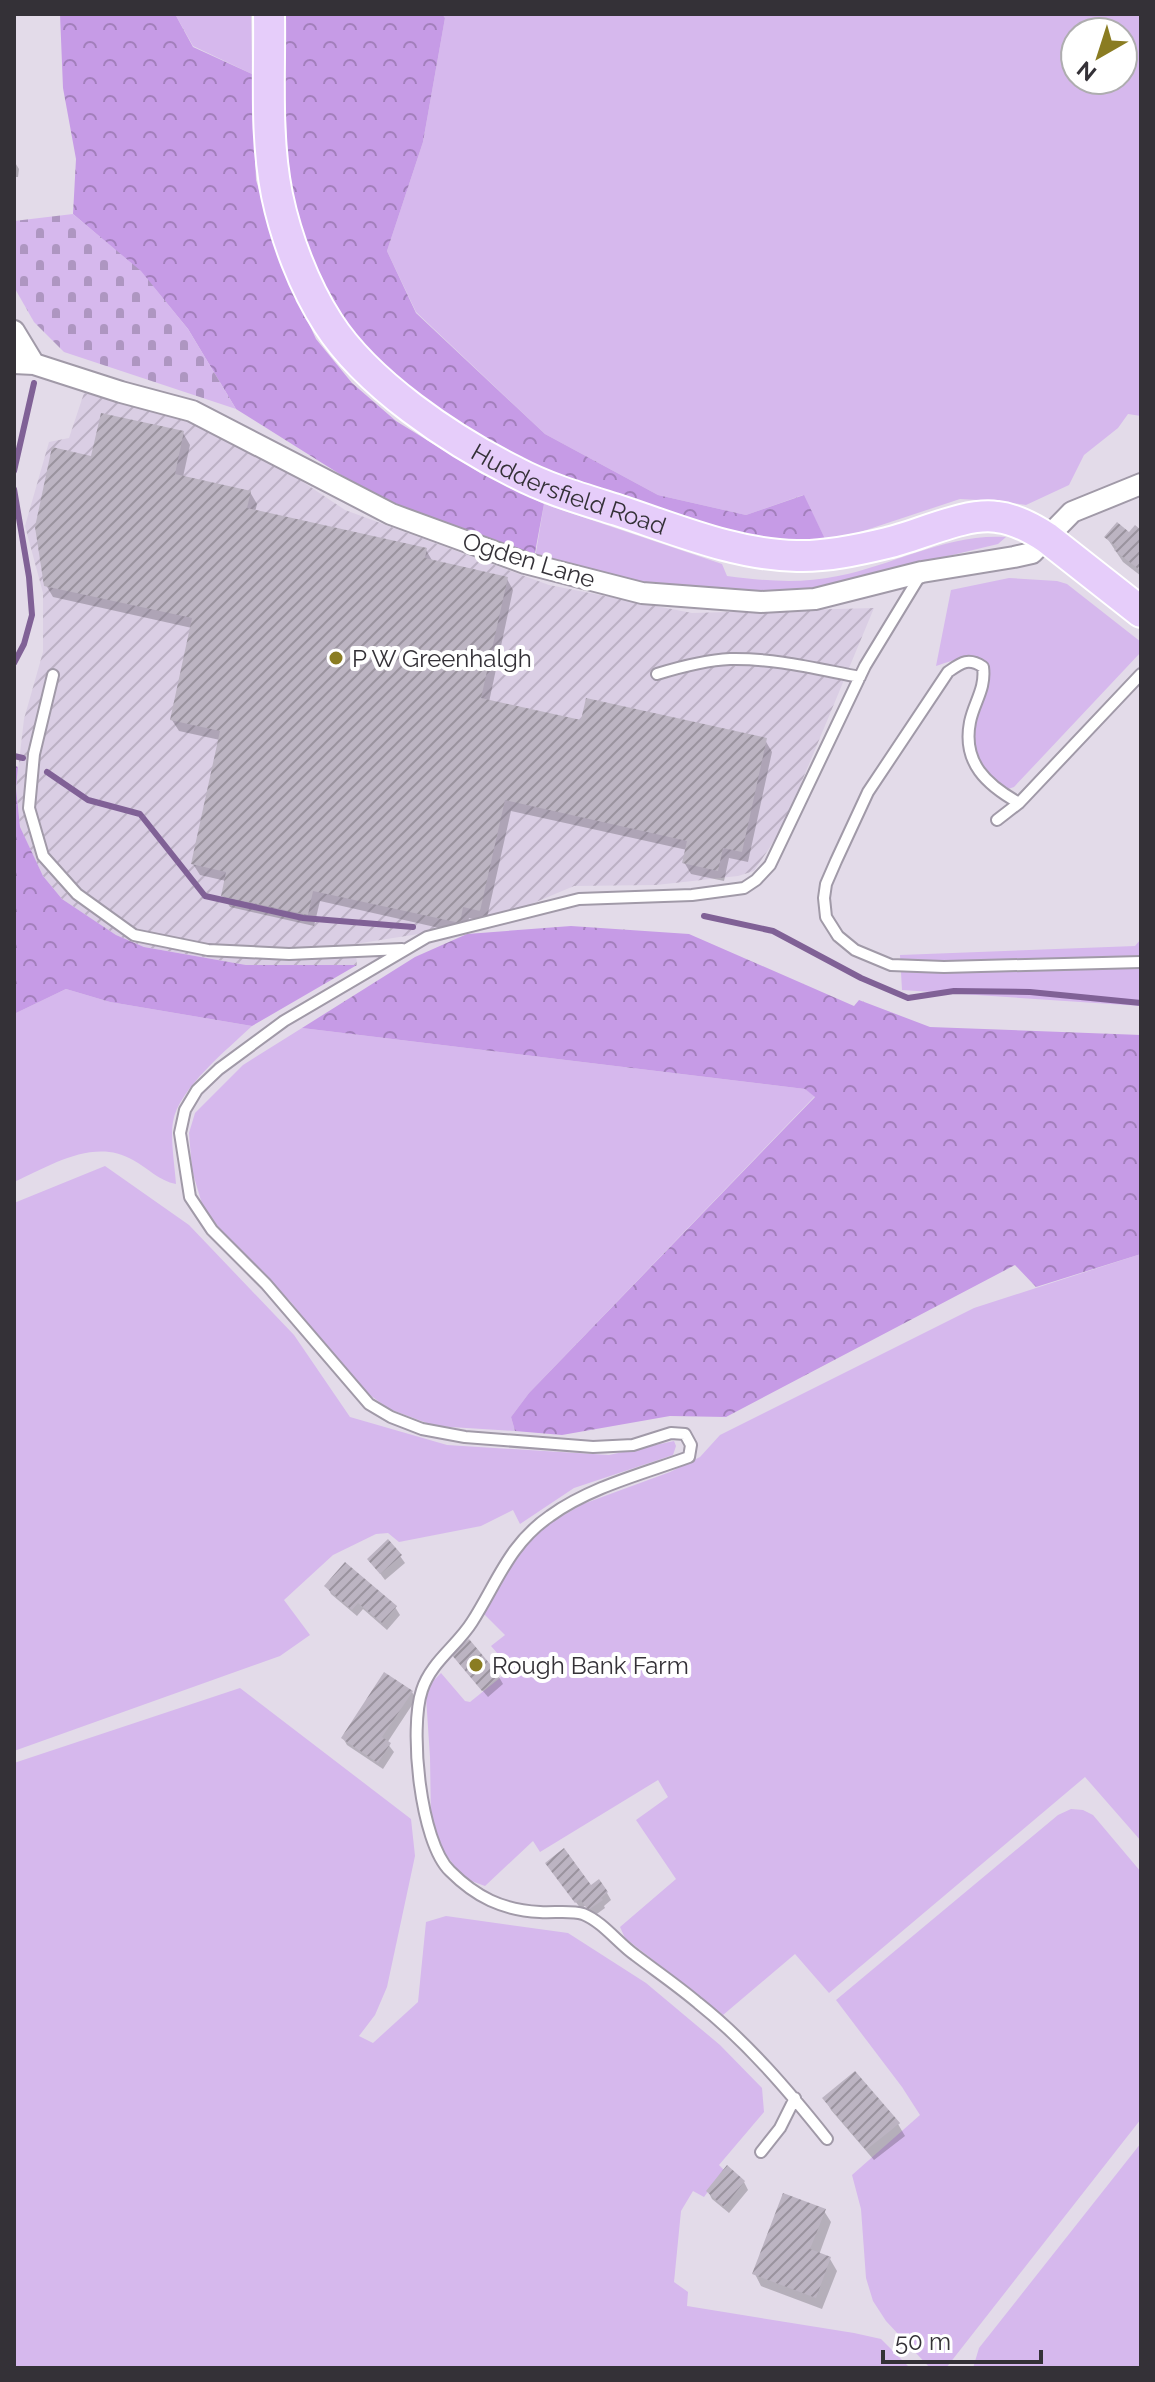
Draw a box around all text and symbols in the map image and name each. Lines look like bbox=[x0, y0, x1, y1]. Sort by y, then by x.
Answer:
north arrow bbox=[1059, 16, 1139, 96]
text: N bbox=[1072, 56, 1101, 87]
street label: Huddersfield Road bbox=[466, 437, 670, 540]
street label: Ogden Lane bbox=[459, 526, 599, 594]
place label: P W Greenhalgh bbox=[352, 644, 532, 673]
marker: P W Greenhalgh bbox=[327, 649, 345, 667]
place label: Rough Bank Farm bbox=[492, 1651, 689, 1680]
marker: Rough Bank Farm bbox=[467, 1656, 485, 1674]
scale bar bbox=[883, 2314, 1041, 2364]
text: 50 m bbox=[895, 2327, 951, 2356]

